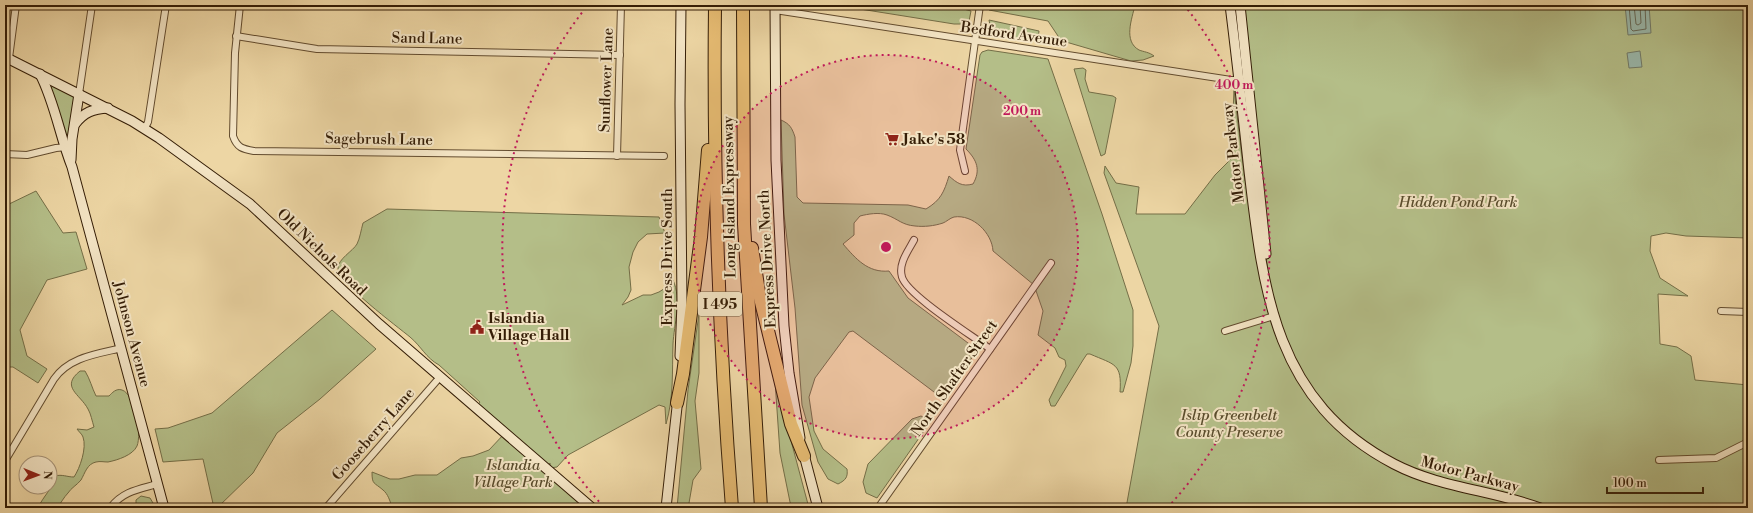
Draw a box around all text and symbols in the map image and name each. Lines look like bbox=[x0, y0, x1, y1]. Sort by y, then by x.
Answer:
street label: Bedford Avenue bbox=[958, 17, 1069, 51]
street label: Sunflower Lane bbox=[595, 27, 618, 133]
street label: Sand Lane bbox=[391, 28, 463, 49]
text: 400 m bbox=[1215, 78, 1253, 93]
street label: Motor Parkway bbox=[1218, 101, 1249, 204]
text: 200 m bbox=[1003, 104, 1041, 119]
street label: Long Island Expressway bbox=[719, 115, 740, 278]
street label: Sagebrush Lane bbox=[325, 129, 433, 150]
place label: Jake's 58 bbox=[901, 130, 966, 149]
supermarket icon: Jake's 58 bbox=[884, 131, 900, 147]
street label: Express Drive South bbox=[658, 188, 677, 326]
street label: Express Drive North bbox=[754, 189, 781, 329]
park label: Hidden Pond Park bbox=[1398, 193, 1518, 212]
street label: Old Nichols Road bbox=[273, 205, 371, 300]
centre of rings bbox=[879, 240, 893, 254]
street label: Johnson Avenue bbox=[108, 278, 155, 389]
road number: I 495 bbox=[698, 292, 742, 316]
place label: Islandia Village Hall bbox=[487, 309, 570, 345]
street label: North Shafter Street bbox=[907, 316, 1002, 440]
public building icon: Islandia Village Hall bbox=[469, 319, 485, 335]
street label: Gooseberry Lane bbox=[328, 384, 419, 484]
park label: Islip Greenbelt County Preserve bbox=[1175, 406, 1283, 442]
street label: Motor Parkway bbox=[1419, 452, 1522, 497]
north arrow bbox=[18, 455, 58, 495]
park label: Islandia Village Park bbox=[473, 456, 553, 492]
scale bar bbox=[1607, 469, 1703, 495]
text: N bbox=[40, 471, 54, 480]
text: 100 m bbox=[1613, 476, 1647, 491]

